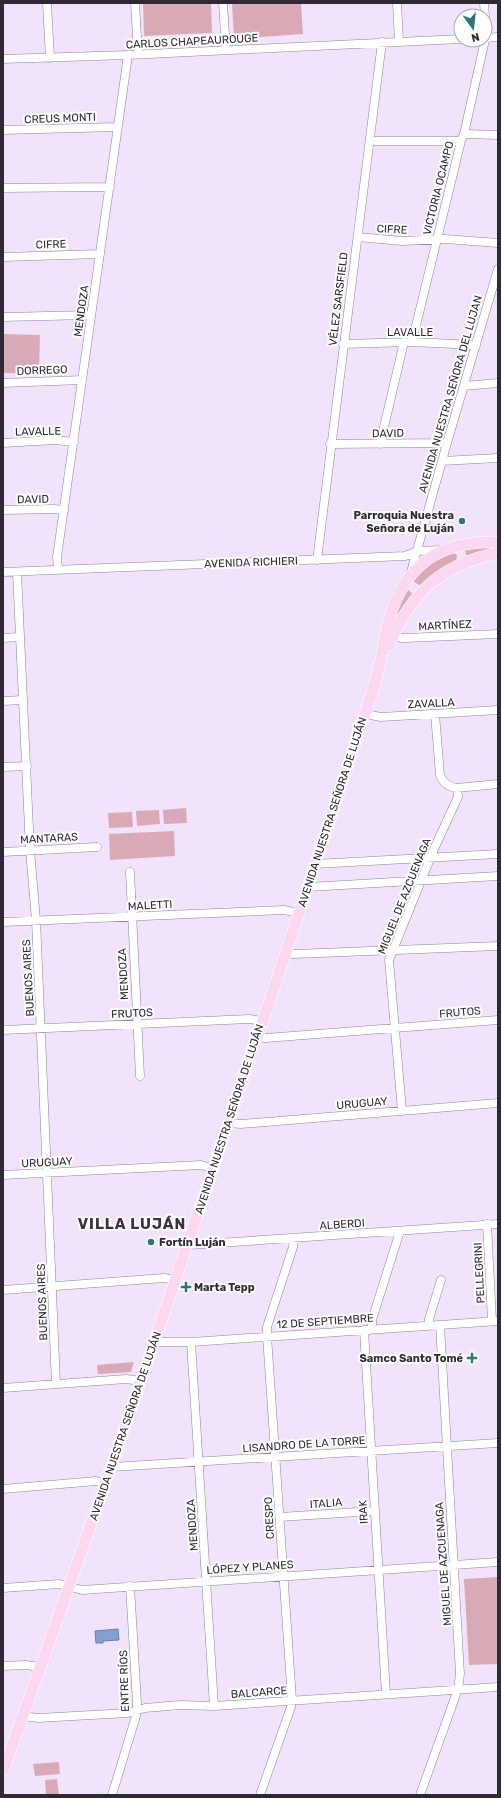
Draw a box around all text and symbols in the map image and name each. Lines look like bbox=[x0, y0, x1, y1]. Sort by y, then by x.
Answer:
north arrow bbox=[453, 8, 493, 48]
text: N bbox=[470, 30, 481, 45]
street label: CARLOS CHAPEAUROUGE bbox=[125, 32, 259, 51]
street label: CREUS MONTI bbox=[24, 111, 96, 126]
street label: VICTORIA OCAMPO bbox=[421, 140, 456, 237]
street label: CIFRE bbox=[376, 222, 408, 237]
street label: CIFRE bbox=[35, 237, 67, 252]
street label: VÉLEZ SARSFIELD bbox=[326, 252, 351, 347]
street label: MENDOZA bbox=[71, 284, 92, 338]
street label: AVENIDA NUESTRA SEÑORA DEL LUJAN bbox=[416, 294, 485, 494]
street label: LAVALLE bbox=[387, 326, 433, 339]
street label: DORREGO bbox=[16, 363, 68, 378]
street label: LAVALLE bbox=[15, 425, 62, 438]
street label: DAVID bbox=[372, 427, 404, 440]
street label: DAVID bbox=[17, 493, 49, 506]
place label: Parroquia Nuestra Señora de Luján bbox=[353, 509, 454, 535]
marker: Parroquia Nuestra Señora de Luján bbox=[457, 516, 467, 526]
street label: AVENIDA RICHIERI bbox=[204, 554, 298, 571]
street label: MARTÍNEZ bbox=[418, 618, 472, 633]
street label: ZAVALLA bbox=[407, 696, 456, 711]
street label: AVENIDA NUESTRA SEÑORA DE LUJÁN bbox=[296, 716, 369, 909]
street label: MANTARAS bbox=[20, 830, 78, 847]
street label: MIGUEL DE AZCUENAGA bbox=[375, 836, 434, 956]
street label: MALETTI bbox=[127, 898, 173, 913]
street label: BUENOS AIRES bbox=[20, 939, 37, 1017]
street label: MENDOZA bbox=[116, 947, 131, 1000]
street label: FRUTOS bbox=[439, 1004, 482, 1021]
street label: FRUTOS bbox=[111, 1006, 153, 1021]
street label: AVENIDA NUESTRA SEÑORA DE LUJÁN bbox=[193, 1023, 266, 1216]
street label: URUGUAY bbox=[336, 1095, 388, 1112]
street label: URUGUAY bbox=[21, 1155, 73, 1170]
district label: VILLA LUJÁN bbox=[78, 1215, 186, 1233]
street label: ALBERDI bbox=[319, 1216, 365, 1233]
place label: Fortín Luján bbox=[159, 1236, 226, 1249]
marker: Fortín Luján bbox=[146, 1237, 156, 1247]
street label: PELLEGRINI bbox=[471, 1242, 488, 1304]
street label: BUENOS AIRES bbox=[35, 1263, 50, 1341]
place label: Marta Tepp bbox=[194, 1281, 255, 1294]
marker: Marta Tepp bbox=[181, 1282, 191, 1292]
street label: 12 DE SEPTIEMBRE bbox=[276, 1312, 374, 1331]
street label: AVENIDA NUESTRA SEÑORA DE LUJÁN bbox=[87, 1330, 164, 1522]
place label: Samco Santo Tomé bbox=[360, 1352, 463, 1365]
marker: Samco Santo Tomé bbox=[466, 1352, 478, 1364]
street label: LISANDRO DE LA TORRE bbox=[242, 1434, 366, 1455]
street label: CRESPO bbox=[262, 1496, 277, 1540]
street label: ITALIA bbox=[309, 1496, 343, 1511]
street label: MENDOZA bbox=[184, 1498, 201, 1551]
street label: IRAK bbox=[356, 1499, 371, 1524]
street label: MIGUEL DE AZCUENAGA bbox=[433, 1501, 454, 1626]
street label: LÓPEZ Y PLANES bbox=[206, 1558, 294, 1577]
street label: ENTRE RÍOS bbox=[117, 1650, 132, 1712]
street label: BALCARCE bbox=[230, 1684, 288, 1701]

